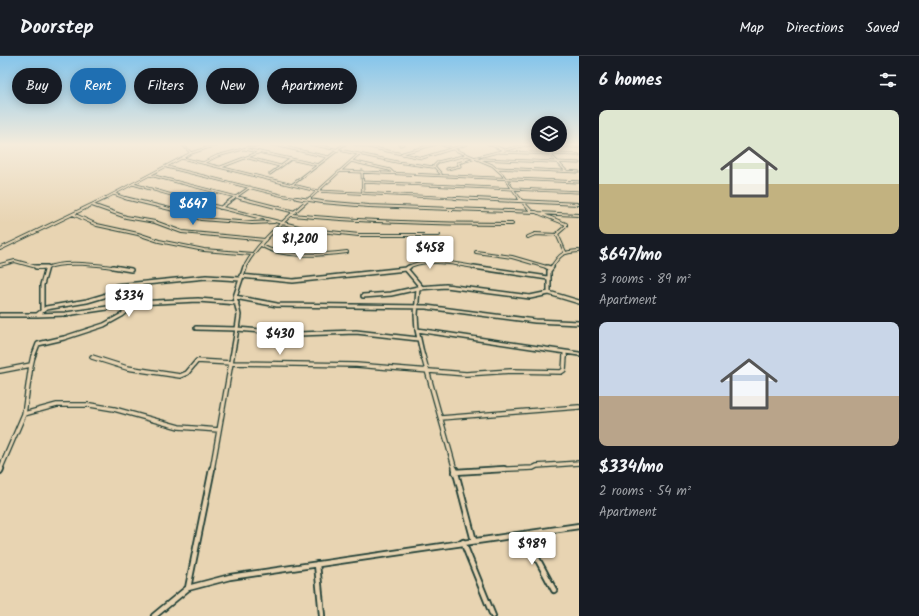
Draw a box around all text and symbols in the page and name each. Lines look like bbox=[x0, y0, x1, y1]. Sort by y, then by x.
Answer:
text: Doorstep bbox=[20, 13, 94, 43]
text: Map bbox=[739, 17, 764, 39]
text: Directions bbox=[786, 17, 844, 39]
text: Saved bbox=[866, 17, 899, 39]
text: 6 homes bbox=[599, 67, 662, 94]
chip: Buy bbox=[12, 68, 62, 104]
chip: Rent bbox=[70, 68, 126, 104]
chip: Filters bbox=[134, 68, 198, 104]
chip: New bbox=[206, 68, 259, 104]
chip: Apartment bbox=[267, 68, 357, 104]
icon: filters bbox=[877, 69, 899, 91]
map controls bbox=[531, 116, 567, 152]
button: layers bbox=[531, 116, 567, 152]
icon: home bbox=[713, 136, 785, 208]
pin: $647 bbox=[169, 192, 217, 226]
text: $647 bbox=[179, 194, 207, 215]
pin: $1,200 bbox=[267, 227, 333, 261]
text: $1,200 bbox=[282, 229, 318, 250]
pin: $458 bbox=[406, 236, 454, 270]
text: $458 bbox=[415, 238, 445, 259]
text: $647/mo bbox=[599, 242, 662, 269]
text: 3 rooms · 89 m² bbox=[599, 269, 691, 290]
pin: $334 bbox=[105, 284, 153, 318]
text: $334 bbox=[114, 286, 144, 307]
text: Apartment bbox=[599, 290, 657, 311]
pin: $430 bbox=[256, 322, 304, 356]
text: $430 bbox=[266, 324, 294, 345]
icon: home bbox=[713, 348, 785, 420]
text: $334/mo bbox=[599, 454, 663, 481]
text: 2 rooms · 54 m² bbox=[599, 481, 691, 502]
text: Apartment bbox=[599, 502, 657, 523]
pin: $989 bbox=[508, 532, 556, 566]
text: $989 bbox=[518, 534, 546, 555]

